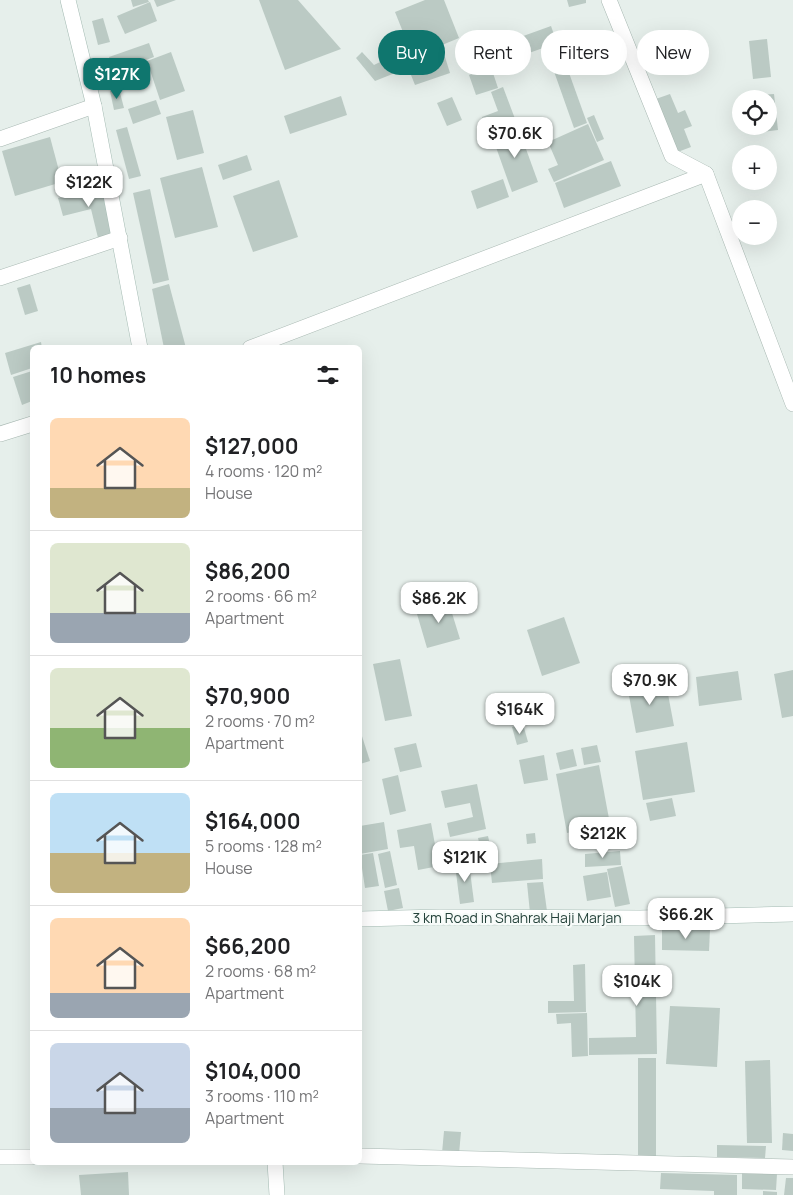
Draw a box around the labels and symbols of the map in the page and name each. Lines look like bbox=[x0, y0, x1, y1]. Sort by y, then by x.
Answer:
pin: $127K bbox=[82, 58, 152, 100]
pin: $70.6K bbox=[474, 116, 556, 159]
pin: $122K bbox=[54, 166, 124, 208]
pin: $86.2K bbox=[398, 582, 480, 624]
pin: $70.9K bbox=[609, 664, 691, 706]
pin: $164K bbox=[485, 692, 555, 735]
pin: $212K bbox=[568, 816, 638, 859]
pin: $121K bbox=[430, 840, 500, 883]
pin: $66.2K bbox=[645, 898, 727, 940]
street label: 3 km Road in Shahrak Haji Marjan bbox=[413, 908, 621, 927]
pin: $104K bbox=[602, 964, 672, 1007]

